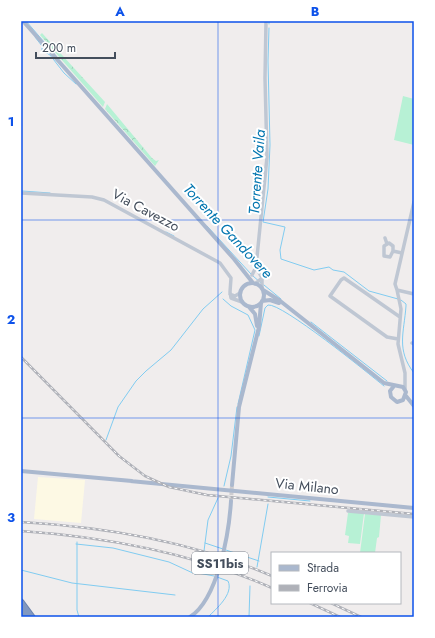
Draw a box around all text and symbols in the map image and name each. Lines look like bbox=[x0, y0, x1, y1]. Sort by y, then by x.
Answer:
text: A bbox=[114, 2, 125, 21]
text: B bbox=[311, 2, 320, 21]
scale bar bbox=[36, 34, 115, 60]
text: 200 m bbox=[42, 39, 76, 57]
text: 1 bbox=[8, 112, 14, 131]
water label: Torrente Vaila bbox=[243, 128, 271, 215]
water label: Torrente Gandovere bbox=[178, 179, 278, 284]
street label: Via Cavezzo bbox=[109, 184, 184, 236]
text: 2 bbox=[7, 310, 15, 329]
street label: Via Milano bbox=[274, 473, 340, 499]
text: 3 bbox=[7, 508, 15, 527]
road number: SS11bis bbox=[192, 552, 248, 574]
legend bbox=[271, 552, 401, 604]
text: Strada bbox=[307, 559, 339, 577]
text: Ferrovia bbox=[307, 579, 348, 597]

